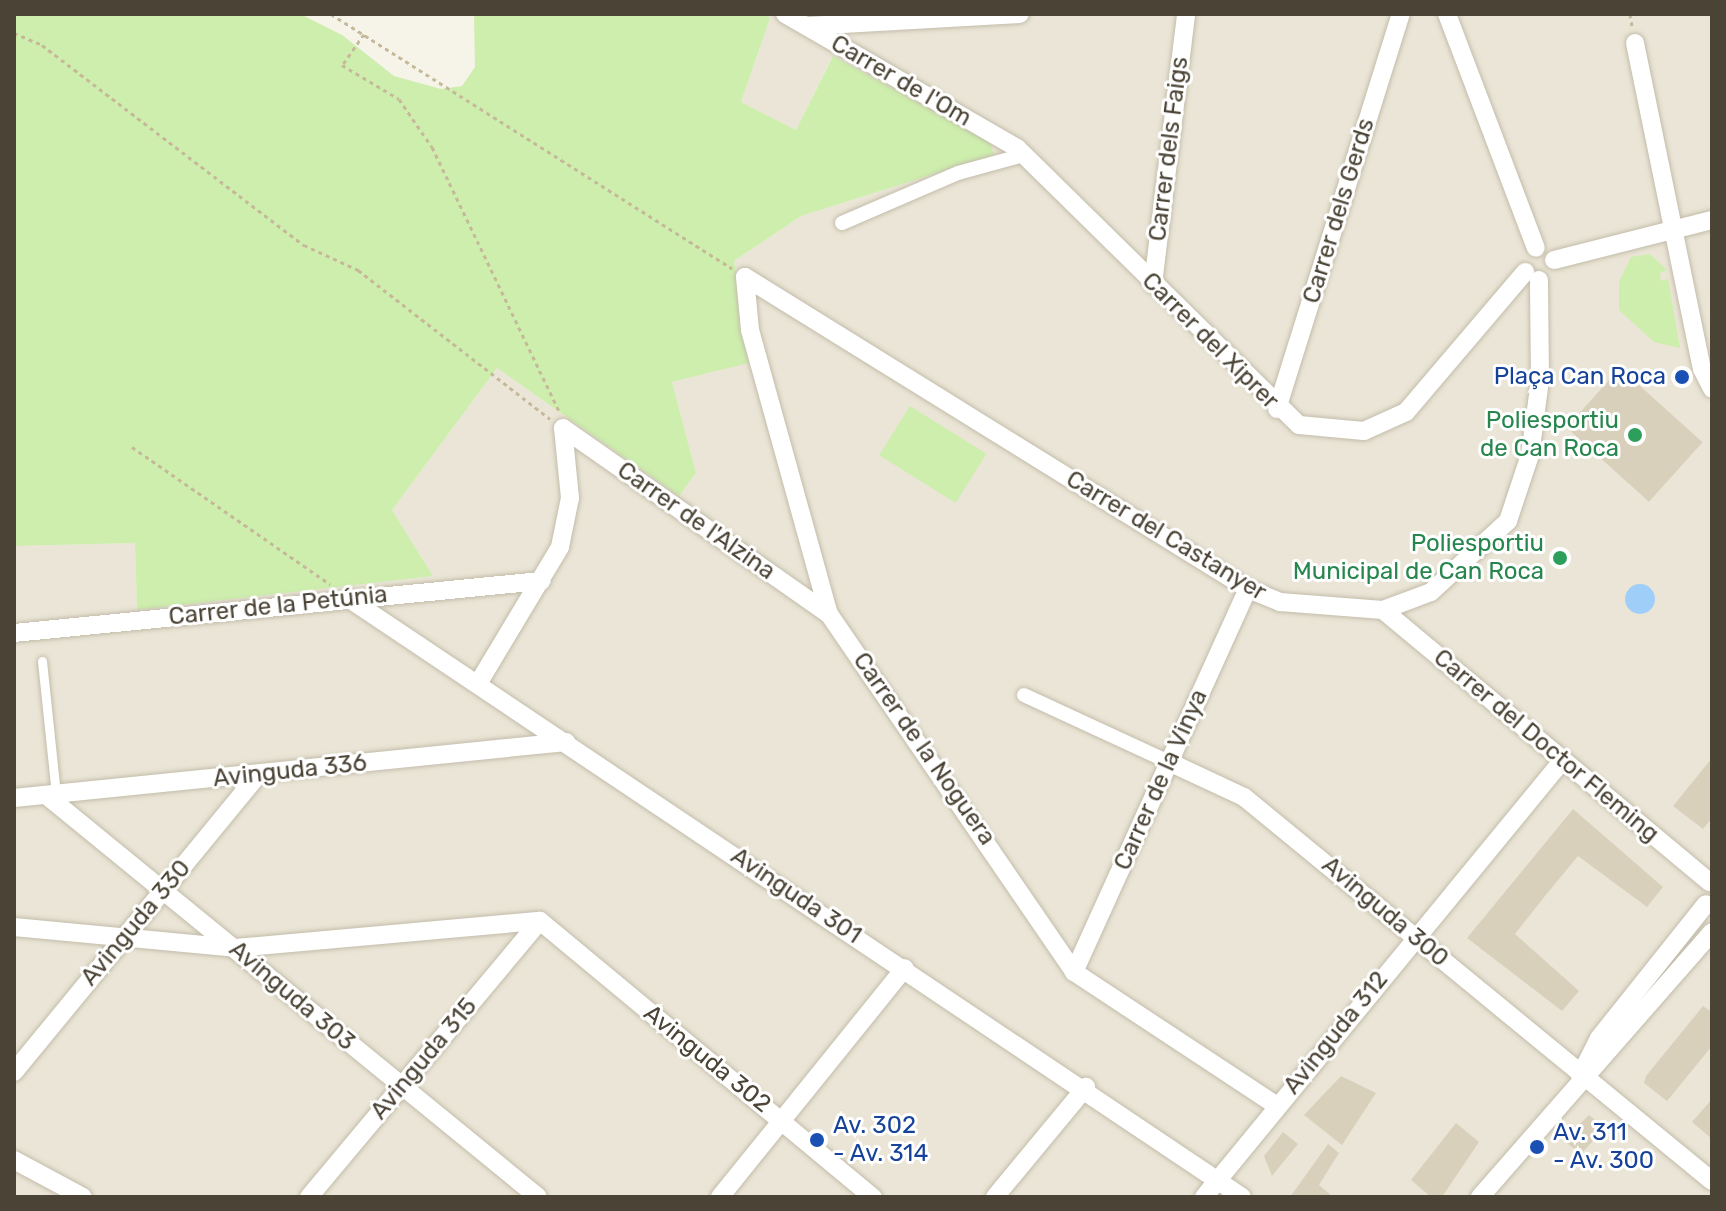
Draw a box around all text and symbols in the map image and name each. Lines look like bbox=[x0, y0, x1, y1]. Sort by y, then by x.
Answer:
street label: Carrer de l'Om bbox=[825, 29, 977, 133]
street label: Carrer dels Faigs bbox=[1143, 55, 1195, 243]
street label: Carrer dels Gerds bbox=[1297, 115, 1381, 307]
street label: Carrer del Xiprer bbox=[1136, 267, 1284, 415]
place label: Plaça Can Roca bbox=[1494, 363, 1666, 391]
marker: Plaça Can Roca bbox=[1673, 368, 1691, 386]
place label: Poliesportiu de Can Roca bbox=[1480, 407, 1619, 463]
marker: Poliesportiu de Can Roca bbox=[1626, 426, 1644, 444]
street label: Carrer de l'Alzina bbox=[611, 456, 781, 586]
street label: Carrer del Castanyer bbox=[1061, 465, 1271, 607]
place label: Poliesportiu Municipal de Can Roca bbox=[1293, 530, 1544, 586]
marker: Poliesportiu Municipal de Can Roca bbox=[1551, 549, 1569, 567]
street label: Carrer de la Petúnia bbox=[167, 580, 389, 632]
street label: Carrer del Doctor Fleming bbox=[1427, 643, 1665, 849]
street label: Carrer de la Noguera bbox=[847, 647, 1001, 851]
street label: Carrer de la Vinya bbox=[1108, 685, 1214, 875]
street label: Avinguda 336 bbox=[212, 749, 368, 793]
street label: Avinguda 301 bbox=[725, 842, 867, 950]
street label: Avinguda 300 bbox=[1316, 851, 1454, 973]
street label: Avinguda 330 bbox=[75, 854, 197, 992]
street label: Avinguda 303 bbox=[223, 935, 361, 1057]
street label: Avinguda 312 bbox=[1278, 966, 1394, 1100]
street label: Avinguda 315 bbox=[365, 992, 483, 1126]
street label: Avinguda 302 bbox=[638, 999, 776, 1119]
place label: Av. 302 - Av. 314 bbox=[833, 1112, 929, 1168]
place label: Av. 311 - Av. 300 bbox=[1553, 1119, 1655, 1175]
marker: Av. 302 - Av. 314 bbox=[808, 1131, 826, 1149]
marker: Av. 311 - Av. 300 bbox=[1528, 1138, 1546, 1156]

